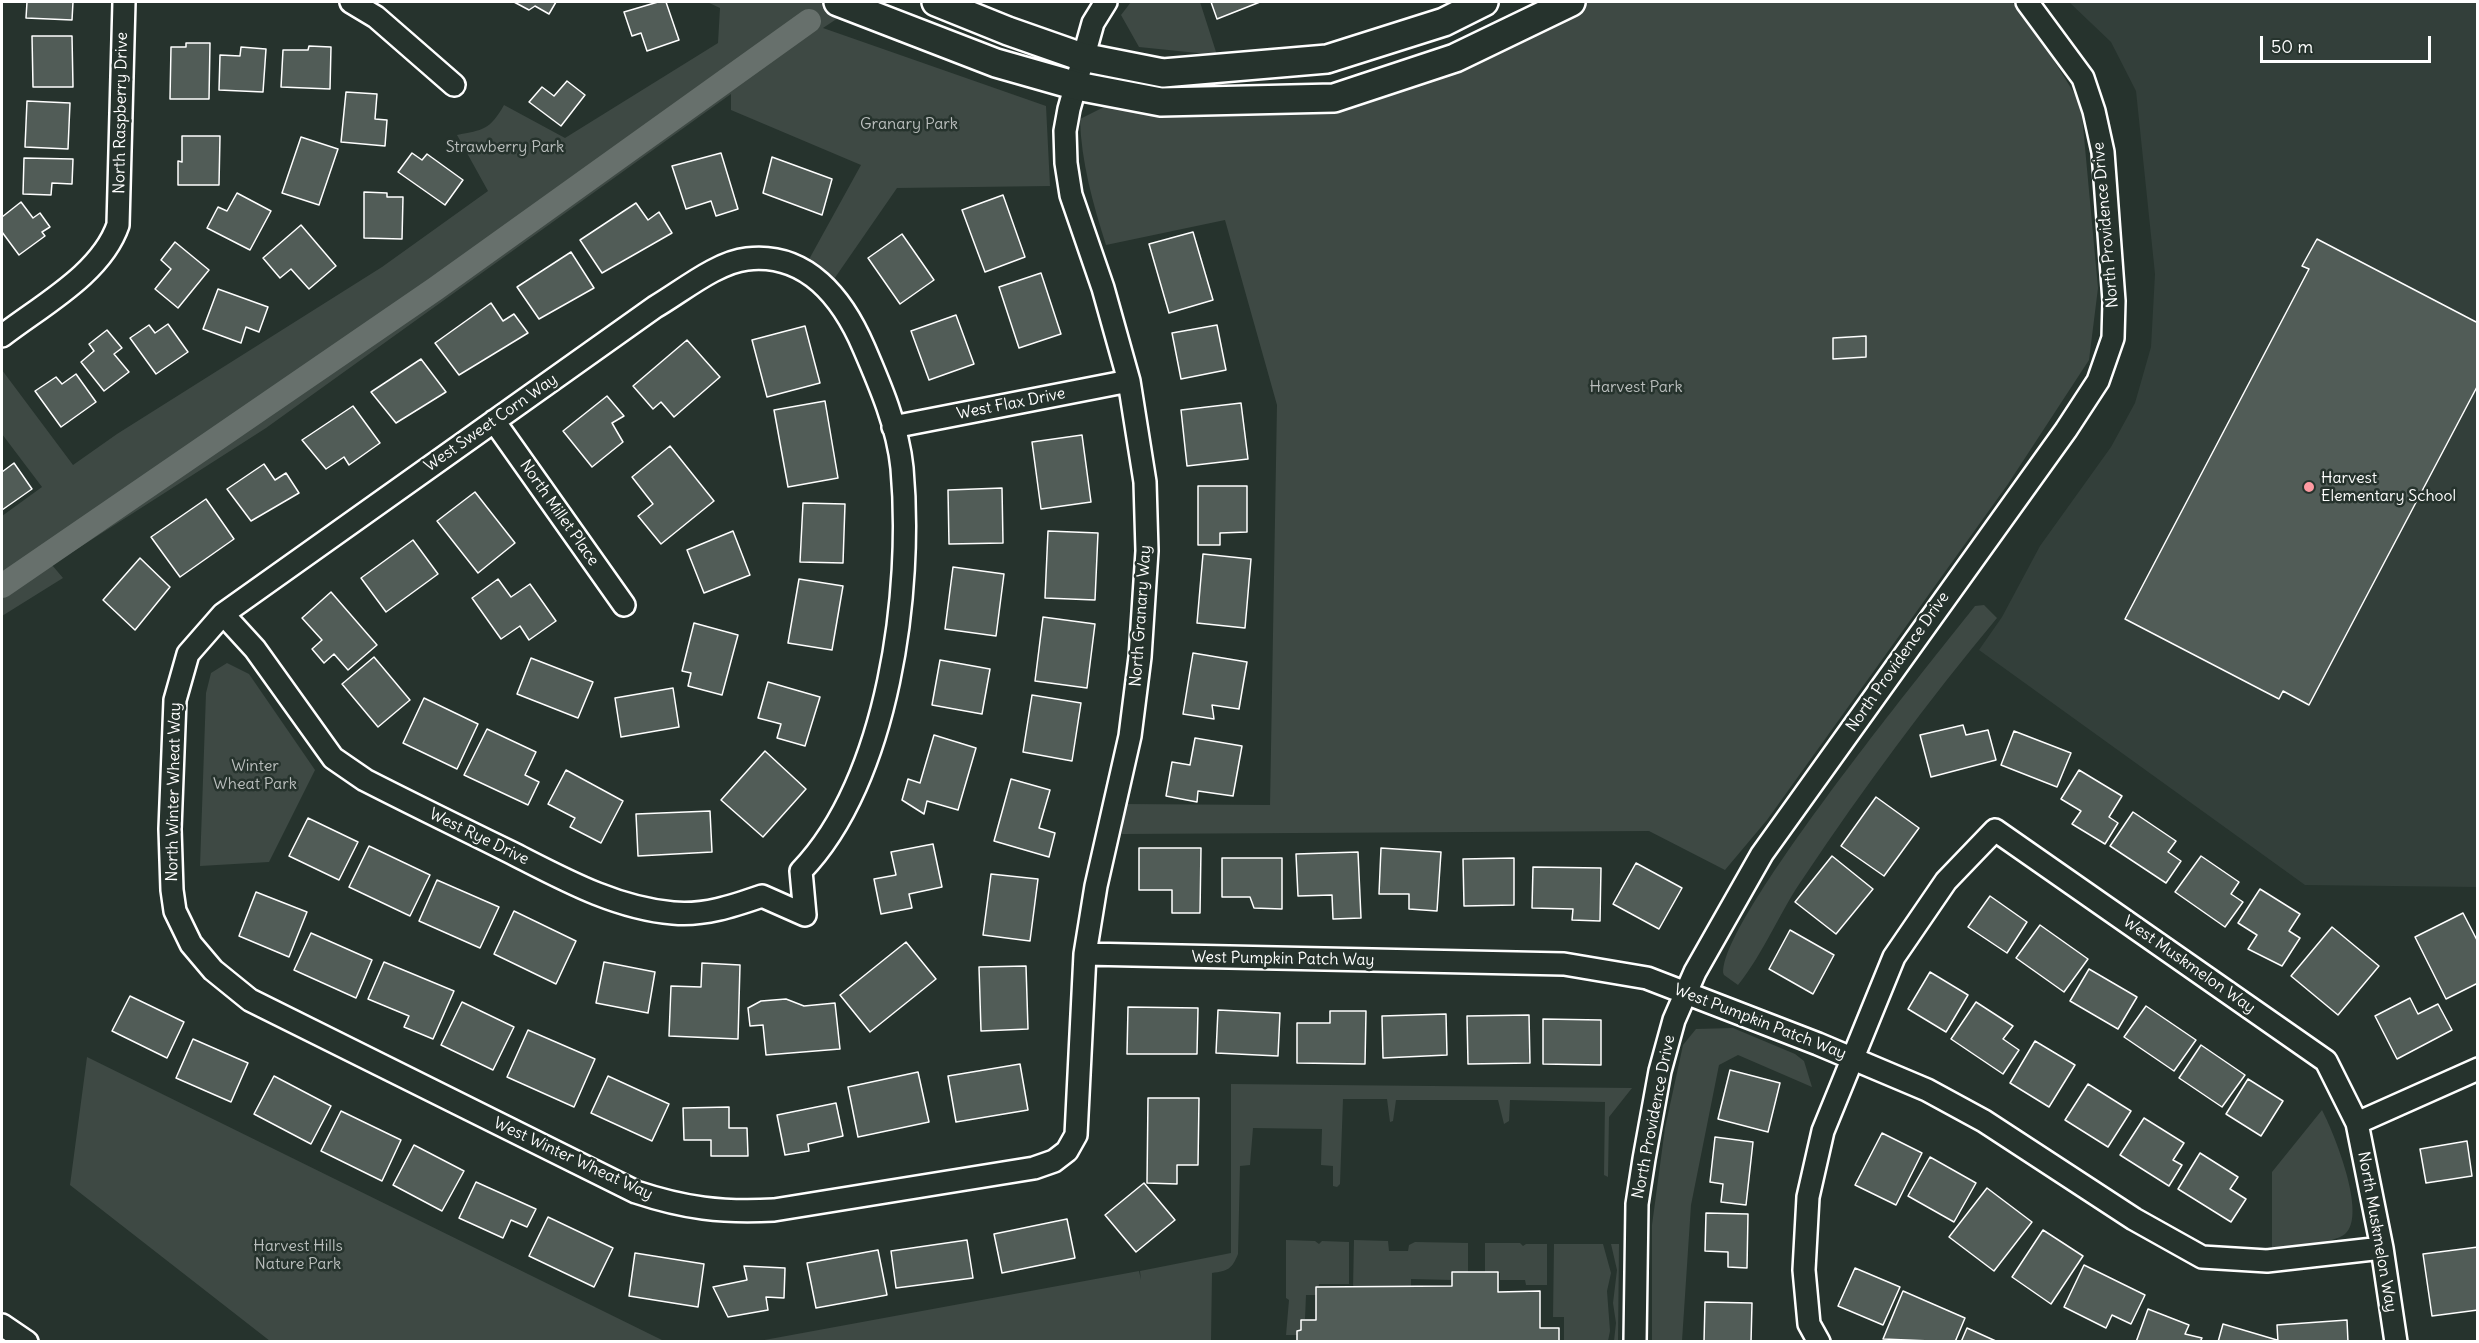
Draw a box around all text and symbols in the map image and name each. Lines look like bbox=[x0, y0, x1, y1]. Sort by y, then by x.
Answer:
scale bar bbox=[2263, 24, 2434, 62]
street label: North Raspberry Drive bbox=[110, 32, 132, 194]
text: 50 m bbox=[2271, 35, 2313, 58]
park label: Granary Park bbox=[860, 114, 958, 134]
park label: Strawberry Park bbox=[446, 137, 564, 157]
street label: North Providence Drive bbox=[2089, 141, 2123, 309]
street label: West Sweet Corn Way bbox=[421, 370, 561, 476]
park label: Harvest Park bbox=[1589, 377, 1683, 397]
street label: West Flax Drive bbox=[955, 384, 1067, 424]
street label: North Millet Place bbox=[515, 456, 603, 570]
place label: Harvest Elementary School bbox=[2321, 468, 2456, 506]
marker: Harvest Elementary School bbox=[2302, 480, 2316, 494]
street label: North Granary Way bbox=[1126, 545, 1156, 687]
street label: North Providence Drive bbox=[1842, 588, 1954, 736]
street label: North Winter Wheat Way bbox=[163, 702, 185, 882]
park label: Winter Wheat Park bbox=[213, 756, 297, 794]
street label: West Rye Drive bbox=[426, 805, 532, 869]
street label: West Muskmelon Way bbox=[2119, 912, 2259, 1018]
street label: West Pumpkin Patch Way bbox=[1191, 948, 1375, 970]
street label: West Pumpkin Patch Way bbox=[1671, 980, 1849, 1064]
street label: North Providence Drive bbox=[1629, 1033, 1679, 1201]
street label: West Winter Wheat Way bbox=[490, 1114, 656, 1204]
street label: North Muskmelon Way bbox=[2353, 1150, 2401, 1314]
park label: Harvest Hills Nature Park bbox=[253, 1236, 343, 1274]

